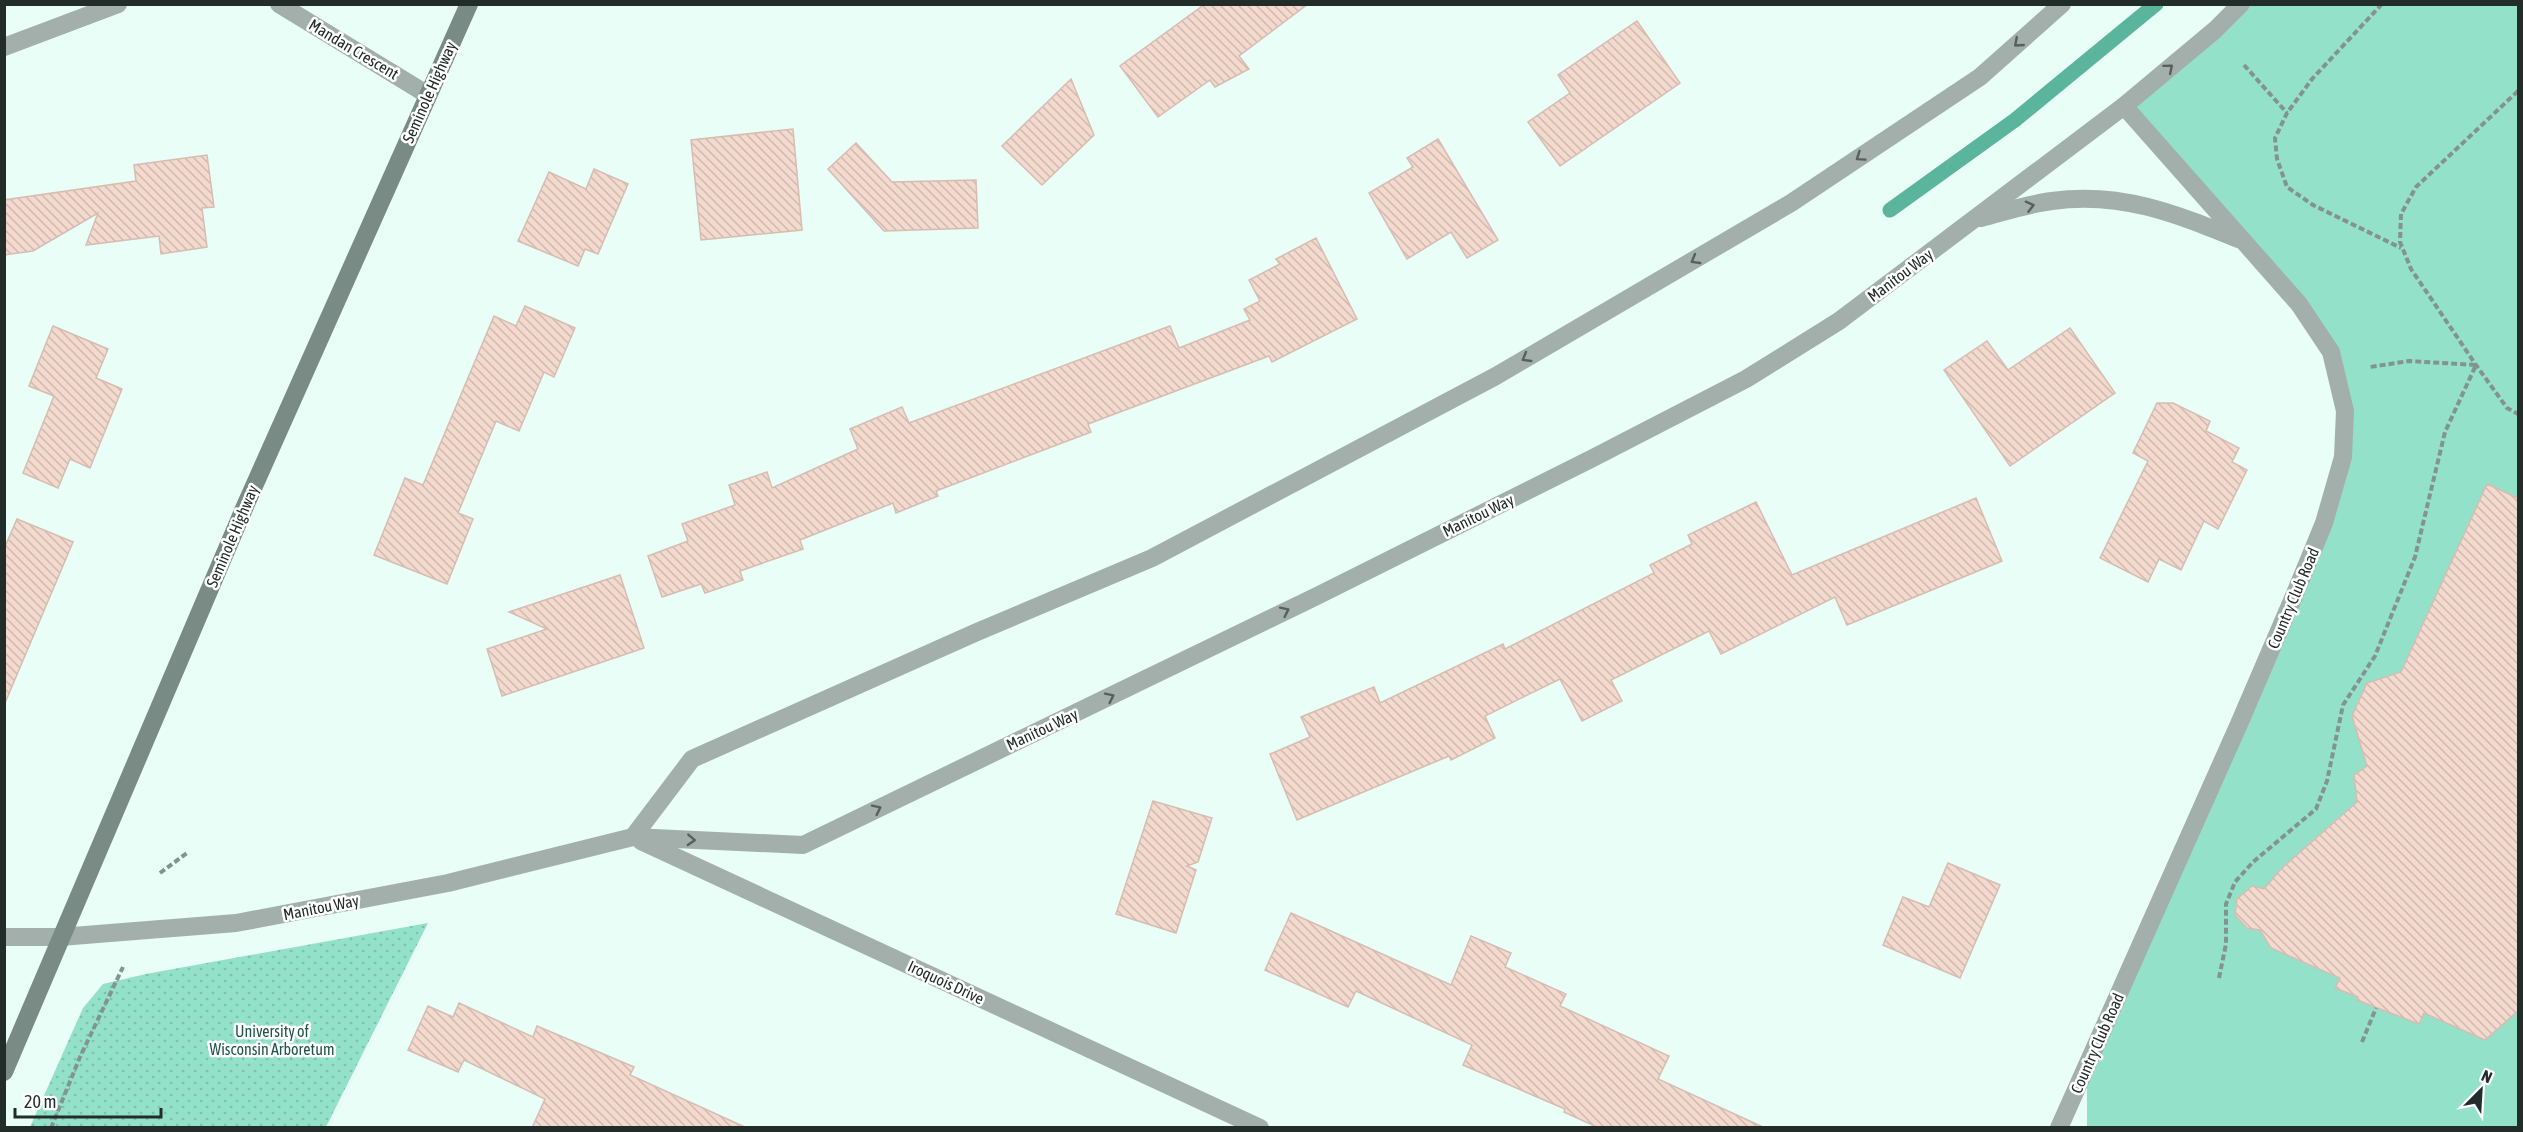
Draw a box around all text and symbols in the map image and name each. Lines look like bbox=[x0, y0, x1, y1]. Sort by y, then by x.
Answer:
street label: Mandan Crescent bbox=[306, 15, 402, 83]
one-way arrow bbox=[2014, 36, 2025, 47]
street label: Seminole Highway bbox=[399, 38, 460, 146]
one-way arrow bbox=[2162, 64, 2173, 75]
one-way arrow bbox=[1856, 150, 1867, 161]
one-way arrow bbox=[2025, 201, 2035, 214]
street label: Manitou Way bbox=[1864, 245, 1937, 306]
one-way arrow bbox=[1691, 253, 1701, 264]
one-way arrow bbox=[1522, 351, 1533, 363]
street label: Seminole Highway bbox=[202, 482, 263, 590]
street label: Manitou Way bbox=[1440, 490, 1517, 541]
street label: Country Club Road bbox=[2264, 545, 2323, 652]
one-way arrow bbox=[1279, 607, 1290, 619]
one-way arrow bbox=[1103, 692, 1114, 704]
street label: Manitou Way bbox=[1003, 704, 1081, 754]
one-way arrow bbox=[871, 805, 882, 816]
one-way arrow bbox=[687, 834, 696, 847]
street label: Manitou Way bbox=[282, 891, 361, 924]
street label: Iroquois Drive bbox=[905, 957, 987, 1008]
street label: Country Club Road bbox=[2067, 990, 2128, 1096]
park label: University of Wisconsin Arboretum bbox=[210, 1022, 334, 1058]
north arrow bbox=[2451, 1060, 2511, 1120]
text: N bbox=[2479, 1066, 2495, 1086]
scale bar bbox=[15, 1081, 160, 1119]
text: 20 m bbox=[24, 1091, 56, 1112]

